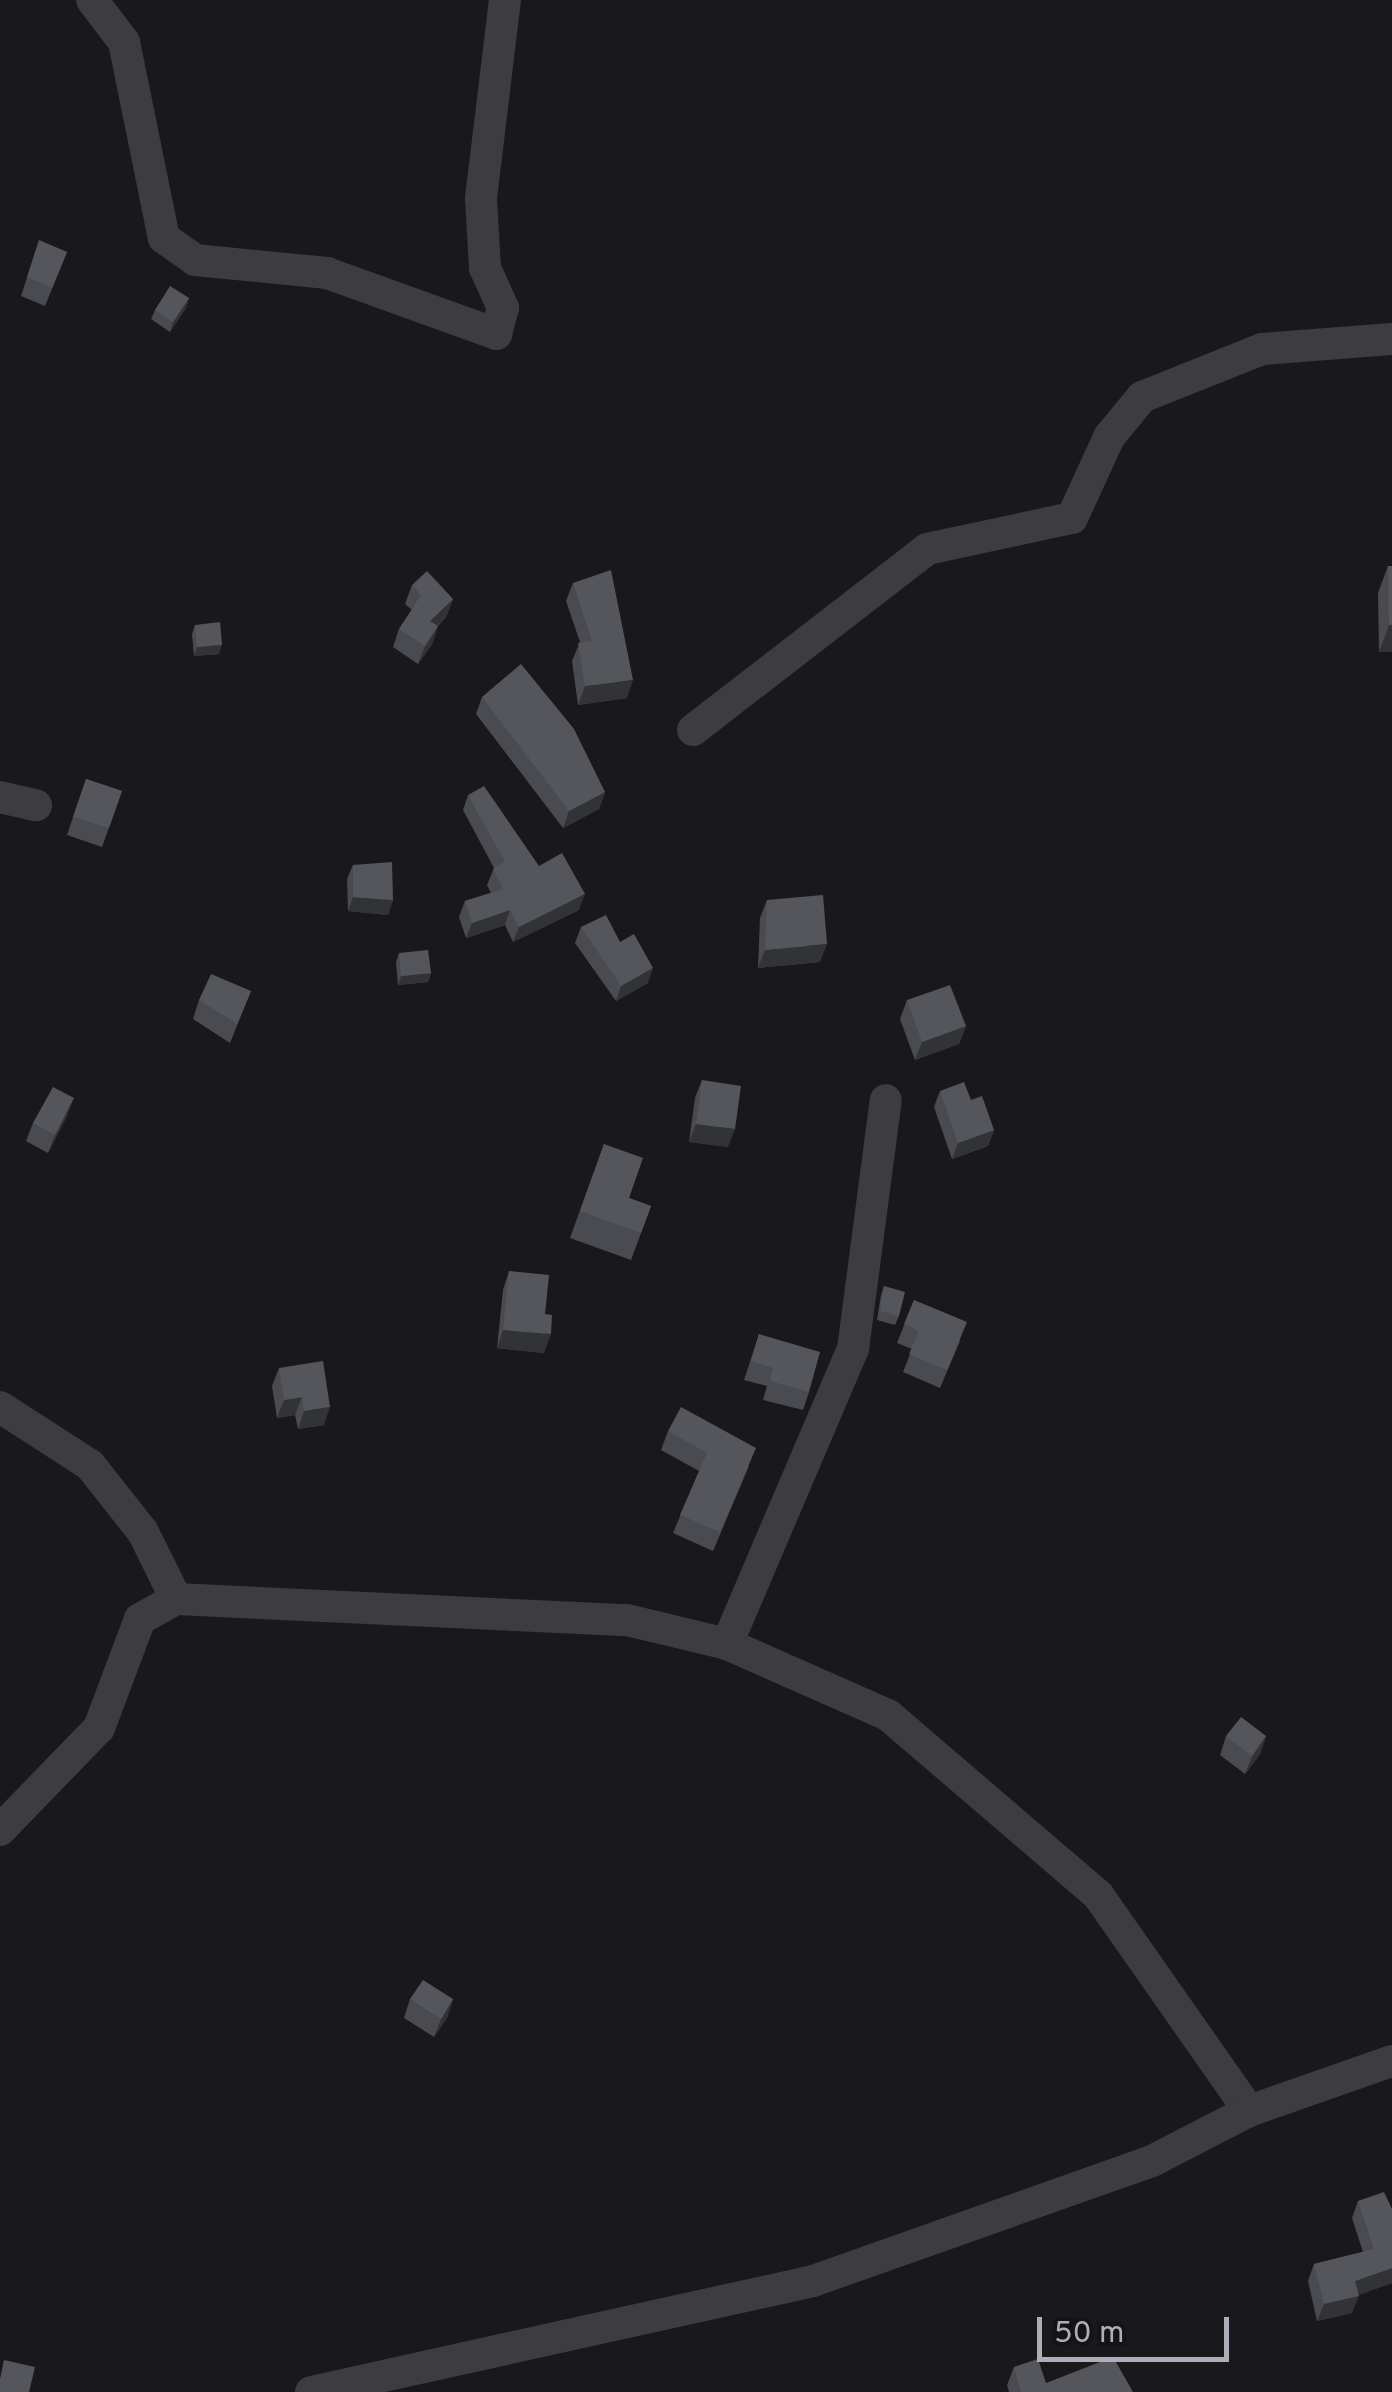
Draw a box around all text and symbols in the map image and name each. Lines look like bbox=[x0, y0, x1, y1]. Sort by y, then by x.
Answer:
scale bar bbox=[1042, 2297, 1234, 2359]
text: 50 m bbox=[1054, 2316, 1124, 2353]

